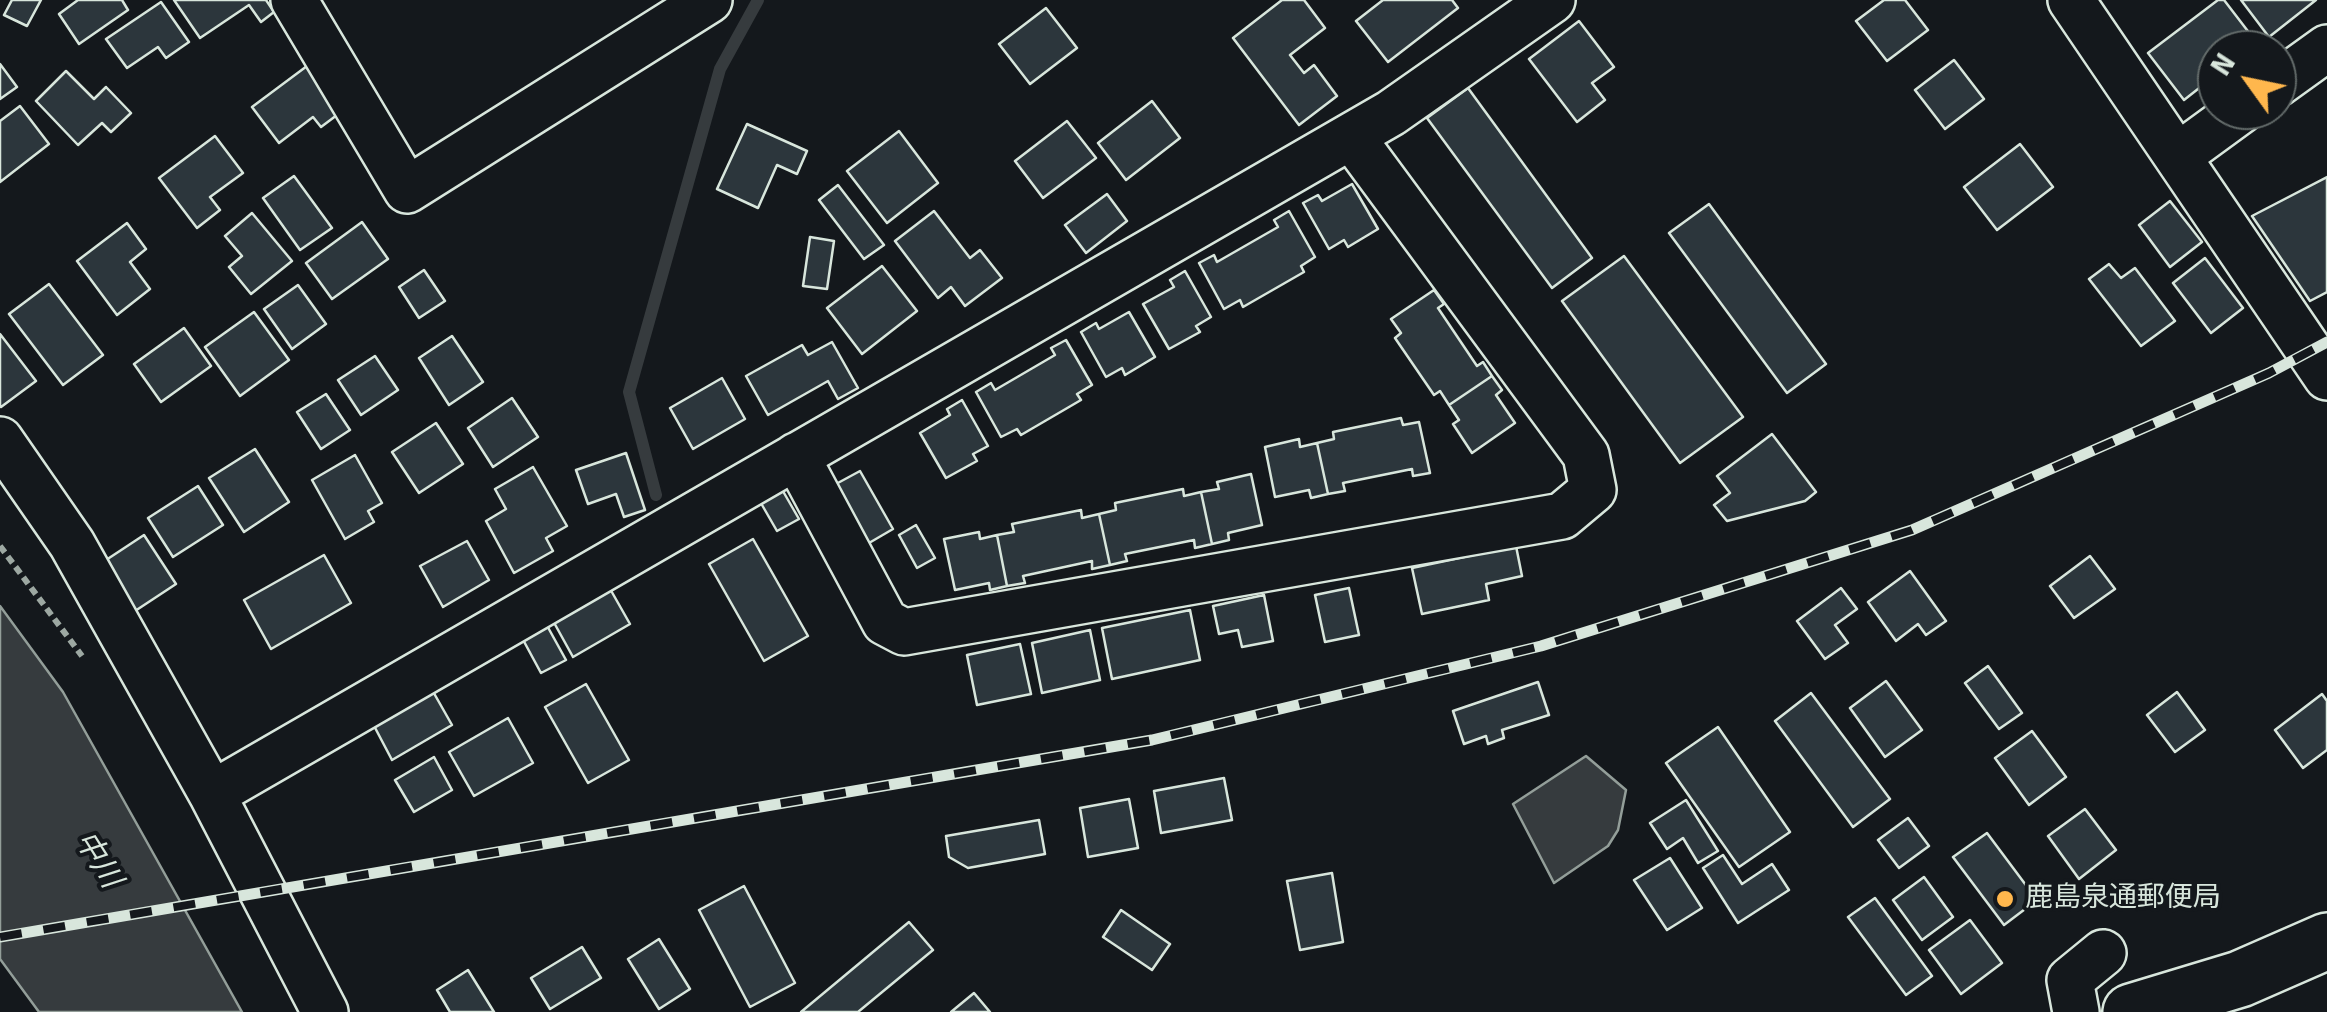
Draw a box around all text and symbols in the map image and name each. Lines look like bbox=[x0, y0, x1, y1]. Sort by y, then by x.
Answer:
north arrow bbox=[2197, 30, 2297, 130]
text: N bbox=[2204, 47, 2243, 82]
water label: 中川 bbox=[66, 825, 128, 895]
place label: 鹿島泉通郵便局 bbox=[2025, 882, 2221, 916]
marker: 鹿島泉通郵便局 bbox=[1994, 888, 2016, 910]

